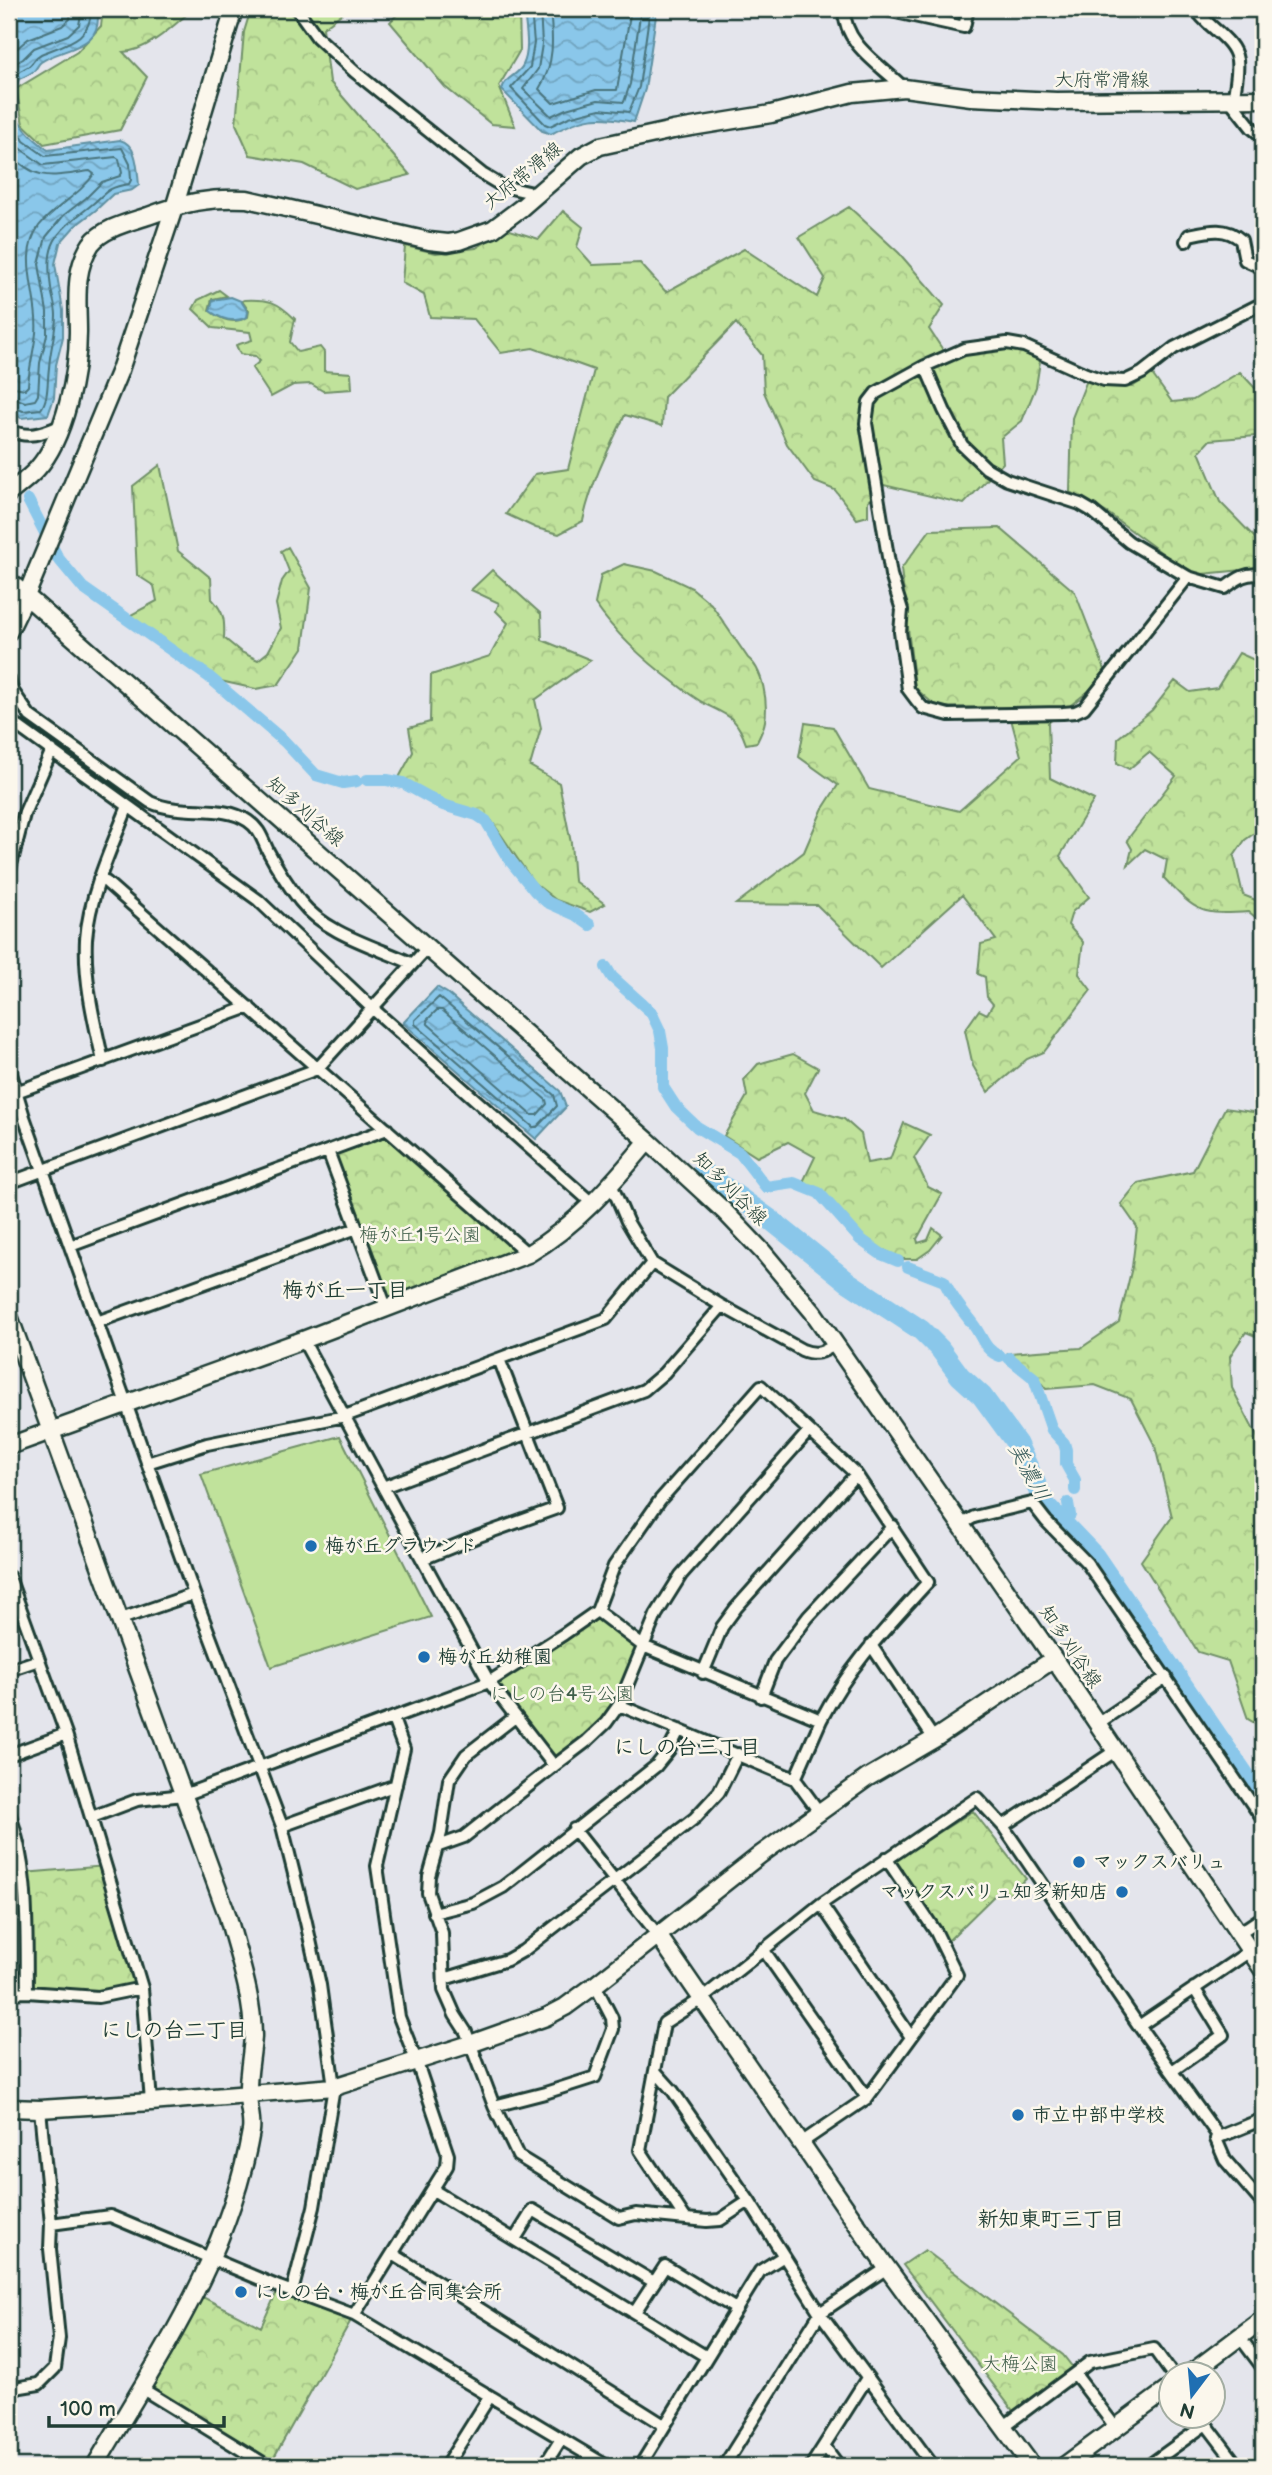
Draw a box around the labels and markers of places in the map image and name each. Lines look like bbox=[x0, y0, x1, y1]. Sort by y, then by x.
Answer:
place label: 梅が丘グラウンド bbox=[325, 1535, 477, 1558]
marker: 梅が丘グラウンド bbox=[303, 1538, 319, 1554]
place label: 梅が丘幼稚園 bbox=[438, 1646, 552, 1669]
marker: 梅が丘幼稚園 bbox=[416, 1649, 432, 1665]
place label: マックスバリュ bbox=[1093, 1851, 1226, 1874]
marker: マックスバリュ bbox=[1071, 1854, 1087, 1870]
place label: マックスバリュ知多新知店 bbox=[880, 1881, 1108, 1904]
marker: マックスバリュ知多新知店 bbox=[1114, 1884, 1130, 1900]
place label: 市立中部中学校 bbox=[1032, 2104, 1165, 2127]
marker: 市立中部中学校 bbox=[1010, 2107, 1026, 2123]
place label: にしの台・梅が丘合同集会所 bbox=[255, 2281, 502, 2304]
marker: にしの台・梅が丘合同集会所 bbox=[233, 2284, 249, 2300]

